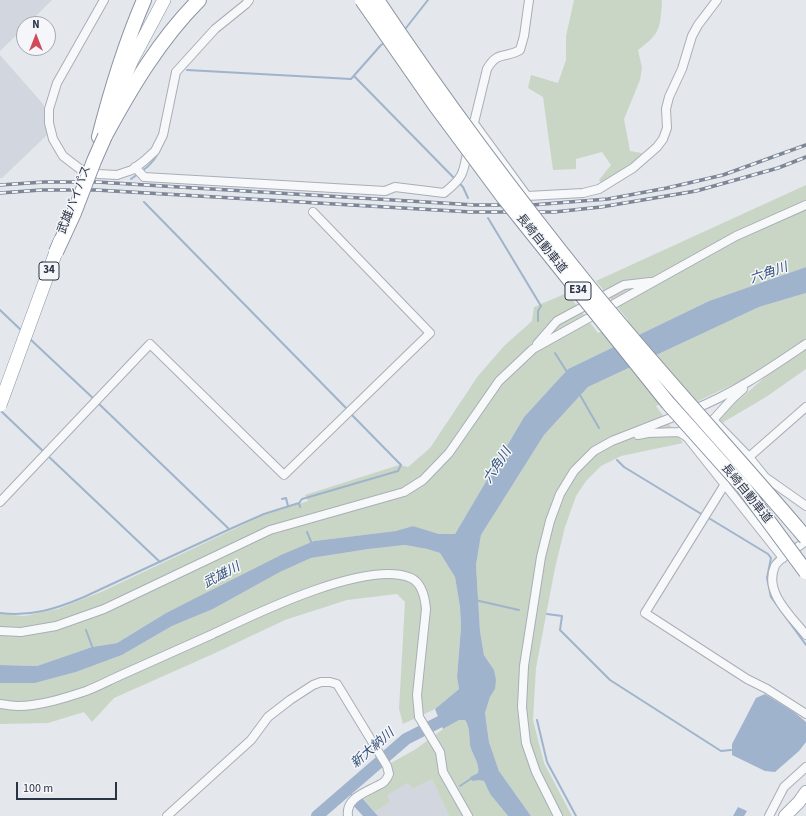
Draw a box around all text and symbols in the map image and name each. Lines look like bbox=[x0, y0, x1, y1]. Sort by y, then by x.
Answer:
north arrow bbox=[16, 16, 56, 56]
text: N bbox=[32, 17, 40, 32]
street label: 武雄バイパス bbox=[55, 164, 95, 236]
street label: 長崎自動車道 bbox=[513, 211, 569, 277]
water label: 六角川 bbox=[748, 260, 790, 288]
road number: 34 bbox=[39, 262, 59, 280]
road number: E34 bbox=[565, 282, 591, 300]
water label: 六角川 bbox=[481, 445, 515, 487]
street label: 長崎自動車道 bbox=[718, 461, 774, 527]
water label: 武雄川 bbox=[201, 560, 243, 592]
water label: 新大納川 bbox=[348, 726, 398, 772]
scale bar bbox=[18, 774, 119, 800]
text: 100 m bbox=[23, 780, 53, 797]

